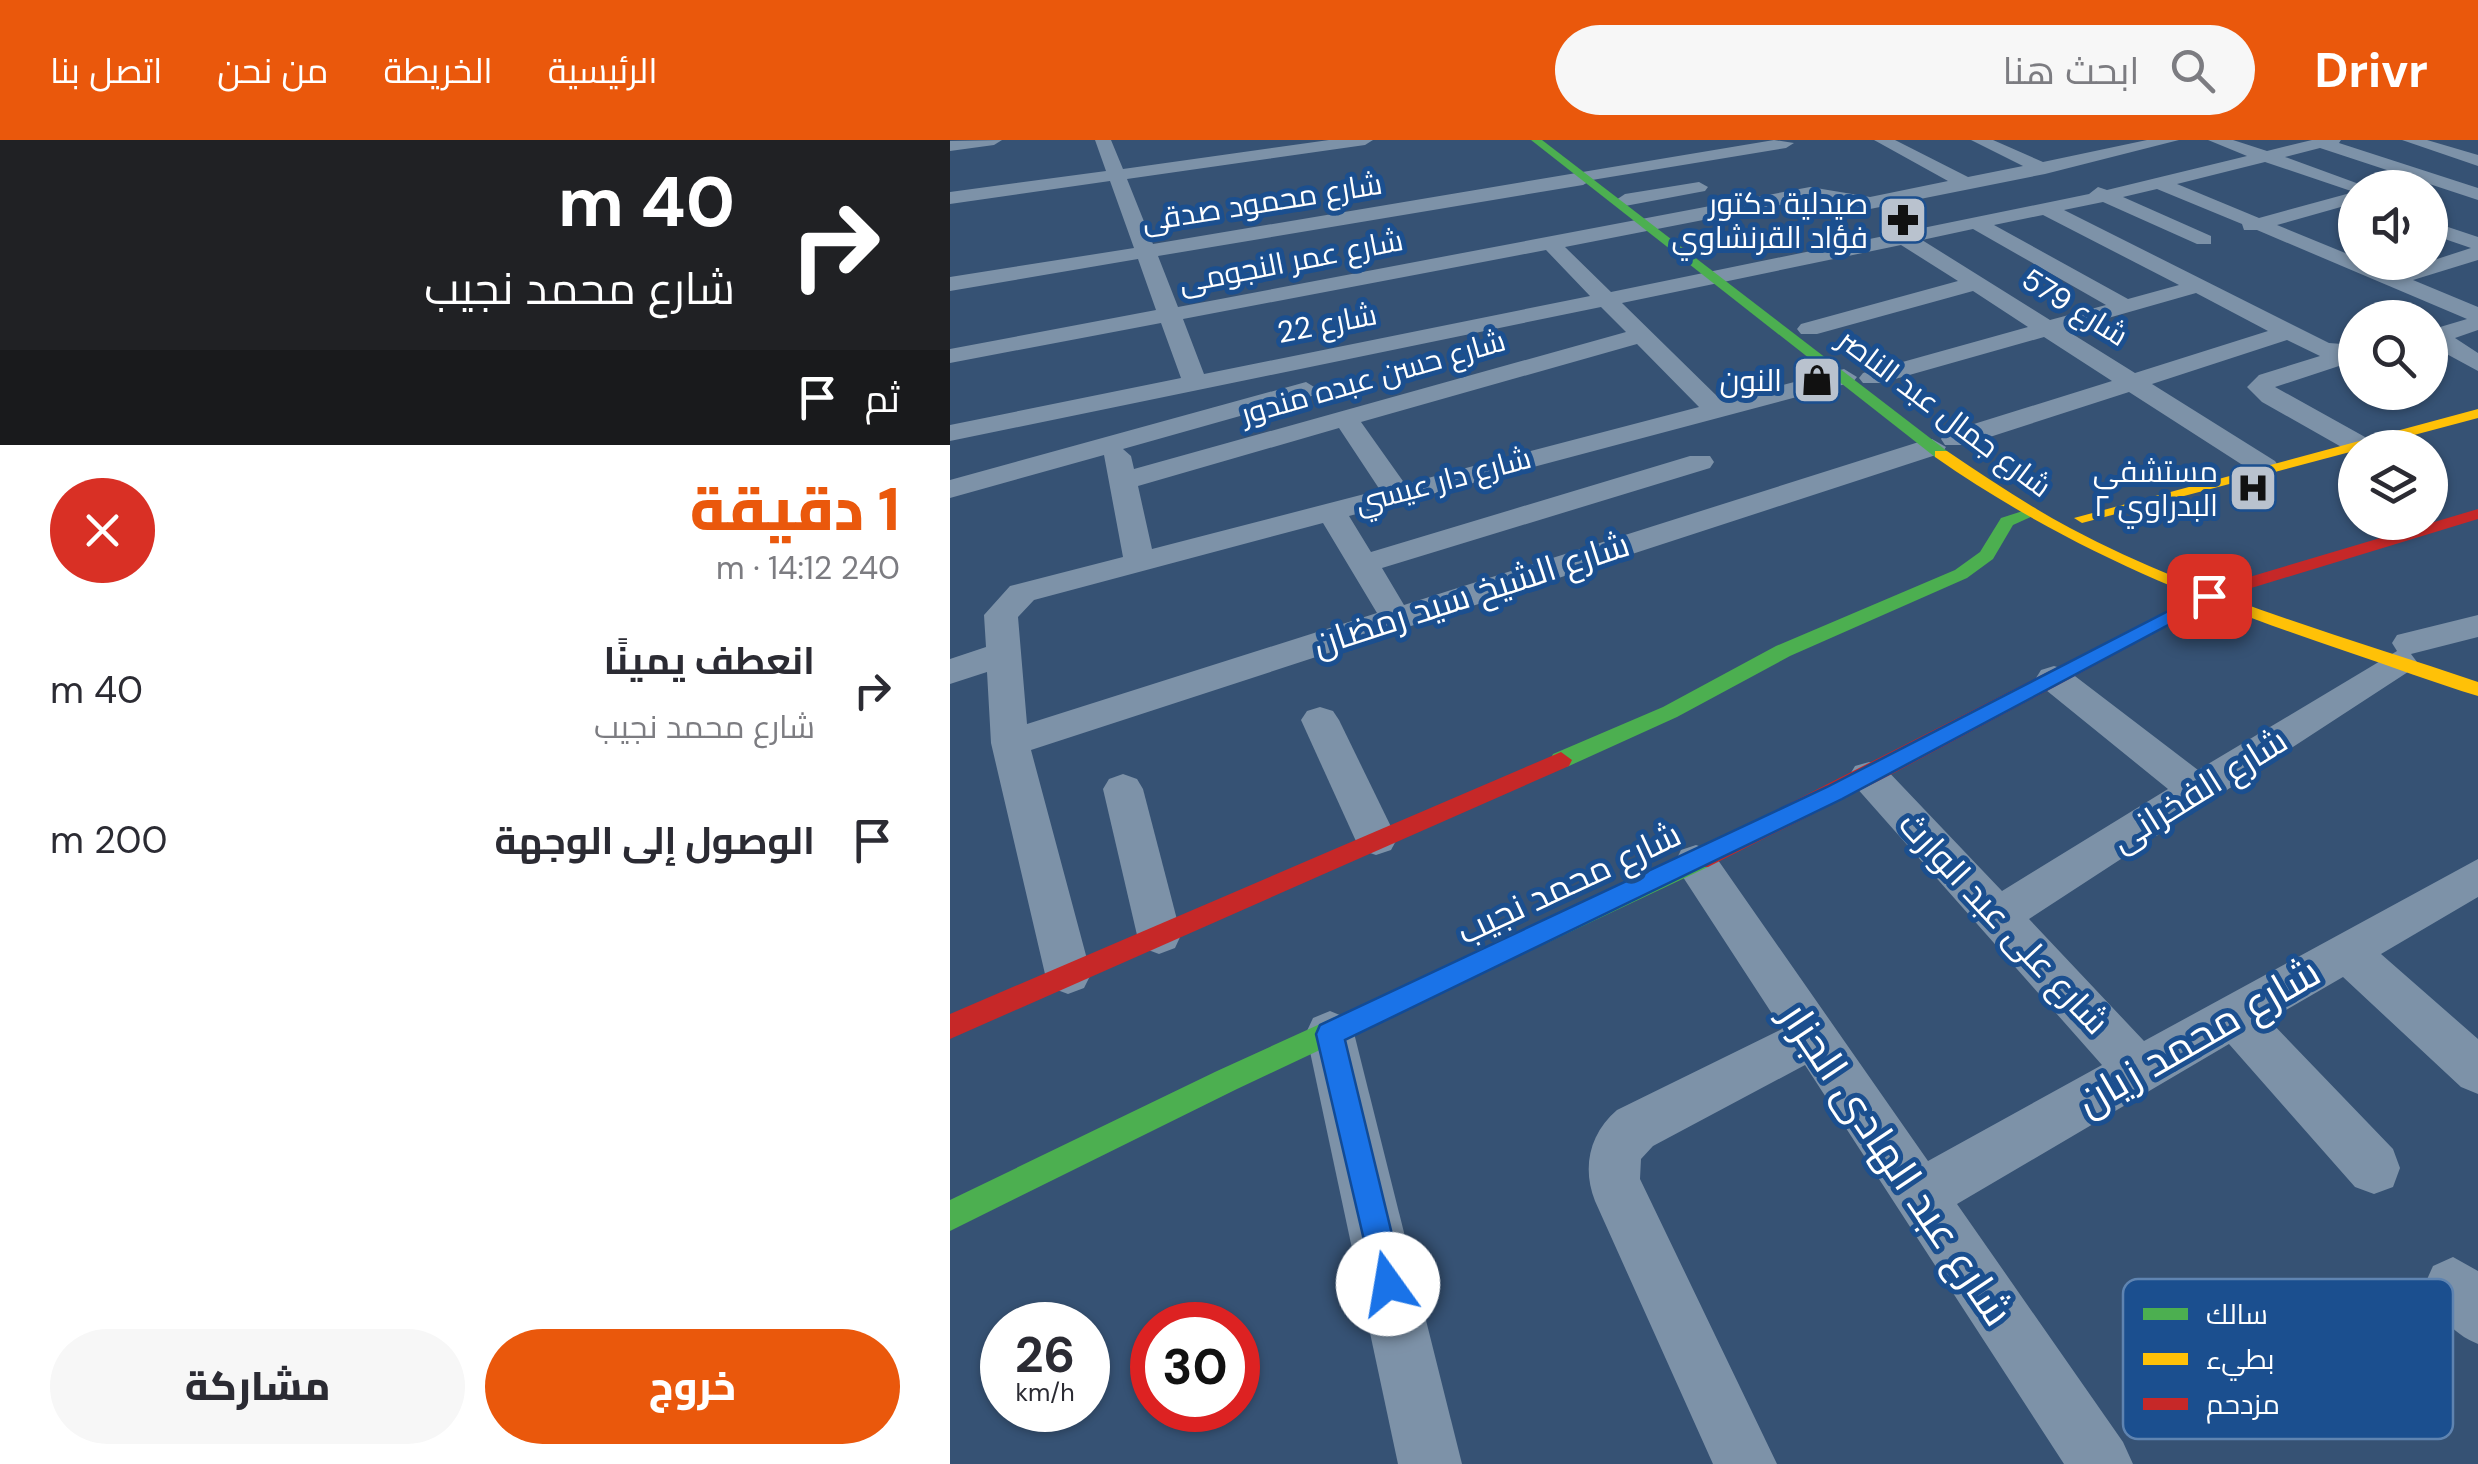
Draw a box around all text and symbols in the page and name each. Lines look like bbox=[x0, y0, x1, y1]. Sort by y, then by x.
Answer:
search box bbox=[1555, 25, 2255, 115]
text: Drivr bbox=[2315, 39, 2428, 102]
icon: search bbox=[2165, 43, 2220, 98]
text: ابحث هنا bbox=[2002, 46, 2140, 96]
text: اتصل بنا bbox=[50, 48, 162, 94]
text: من نحن bbox=[217, 48, 329, 94]
text: الخريطة bbox=[384, 48, 493, 94]
text: الرئيسية bbox=[548, 48, 658, 94]
text: 40 m bbox=[558, 157, 735, 248]
street label: شارع محمود صدقى bbox=[1139, 164, 1385, 241]
map controls bbox=[2338, 170, 2448, 540]
button: sound bbox=[2338, 170, 2448, 280]
icon: right bbox=[770, 180, 900, 310]
place label: صيدلية دكتور فؤاد القرنشاوي bbox=[1672, 184, 1868, 261]
pharmacy icon: صيدلية دكتور فؤاد القرنشاوي bbox=[1877, 194, 1929, 246]
street label: شارع عمر النجومى bbox=[1176, 220, 1407, 303]
text: شارع محمد نجيب bbox=[424, 259, 735, 318]
street label: شارع 579 bbox=[2014, 259, 2135, 356]
street label: شارع 22 bbox=[1274, 294, 1380, 353]
button: search bbox=[2338, 300, 2448, 410]
street label: شارع جمال عبد الناصر bbox=[1828, 319, 2059, 507]
street label: شارع حسن عبده مندور bbox=[1234, 321, 1510, 435]
shop icon: النون bbox=[1791, 354, 1843, 406]
place label: النون bbox=[1720, 361, 1782, 400]
icon: arrive bbox=[790, 370, 845, 425]
text: ثم bbox=[865, 374, 900, 424]
button: layers bbox=[2338, 430, 2448, 540]
street label: شارع دار عيسي bbox=[1351, 438, 1536, 525]
place label: مستشفى البدراوي ٢ bbox=[2093, 452, 2218, 529]
hospital icon: مستشفى البدراوي ٢ bbox=[2227, 462, 2279, 514]
text: 1 دقيقة bbox=[690, 470, 900, 549]
button: close bbox=[50, 478, 155, 583]
street label: شارع الشيخ سيد رمضان bbox=[1307, 521, 1635, 667]
text: 240 m · 14:12 bbox=[716, 547, 900, 589]
pin bbox=[2167, 554, 2252, 639]
icon: arrive bbox=[2182, 569, 2237, 624]
text: انعطف يمينًا bbox=[603, 636, 815, 686]
icon: right bbox=[845, 663, 900, 718]
text: 40 m bbox=[50, 665, 143, 715]
text: شارع محمد نجيب bbox=[594, 706, 815, 748]
street label: شارع الفخرانى bbox=[2102, 718, 2296, 862]
street label: شارع على عبد الوارث bbox=[1889, 802, 2119, 1044]
street label: شارع محمد نجيب bbox=[1450, 811, 1688, 955]
icon: arrive bbox=[845, 813, 900, 868]
text: 200 m bbox=[50, 815, 167, 865]
text: الوصول إلى الوجهة bbox=[494, 816, 815, 866]
street label: شارع محمد زيان bbox=[2066, 944, 2330, 1128]
street label: شارع عبد الهادى الجزار bbox=[1767, 990, 2026, 1336]
position arrow bbox=[1336, 1232, 1440, 1336]
legend bbox=[2123, 1279, 2453, 1439]
text: سالك bbox=[2206, 1296, 2268, 1333]
speed limit sign: 30 bbox=[1130, 1302, 1260, 1432]
text: 26 bbox=[1015, 1322, 1075, 1388]
button: مشاركة bbox=[50, 1329, 465, 1444]
button: خروج bbox=[485, 1329, 900, 1444]
text: بطيء bbox=[2206, 1341, 2274, 1381]
text: km/h bbox=[1015, 1376, 1075, 1409]
text: مزدحم bbox=[2206, 1386, 2280, 1424]

